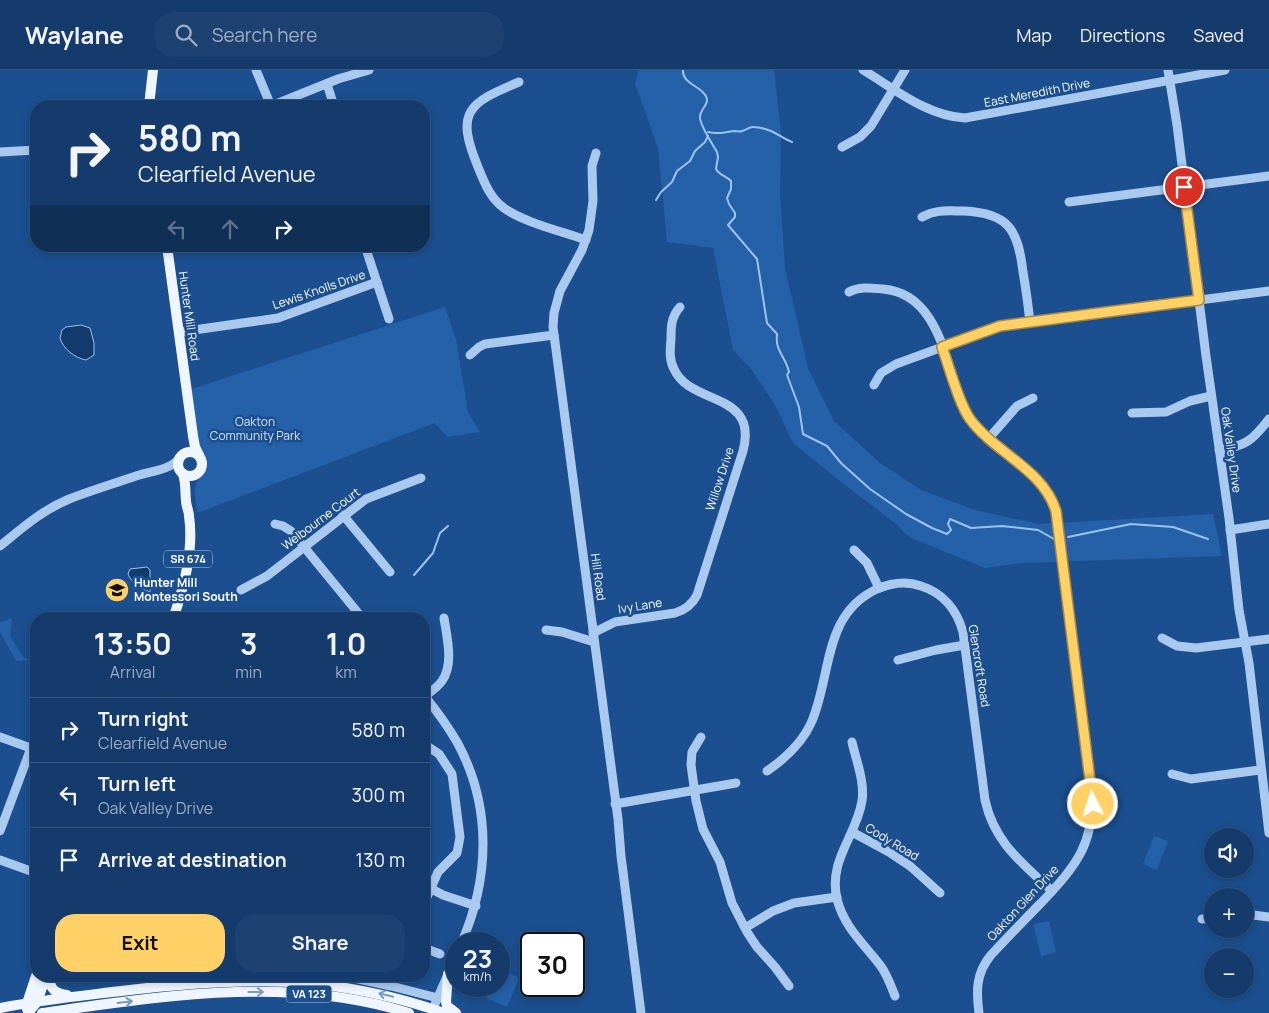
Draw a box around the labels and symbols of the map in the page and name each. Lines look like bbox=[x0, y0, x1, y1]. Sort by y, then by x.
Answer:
street label: East Meredith Drive bbox=[982, 74, 1091, 111]
pin bbox=[1163, 166, 1205, 208]
street label: Lewis Knolls Drive bbox=[270, 266, 368, 313]
street label: Hunter Mill Road bbox=[175, 270, 204, 362]
street label: Oak Valley Drive bbox=[1217, 406, 1246, 494]
park label: Oakton Community Park bbox=[210, 413, 301, 444]
street label: Willow Drive bbox=[701, 445, 738, 513]
street label: Welbourne Court bbox=[278, 483, 364, 554]
road number: SR 674 bbox=[164, 550, 212, 568]
street label: Hill Road bbox=[587, 552, 610, 602]
place label: Hunter Mill Montessori South bbox=[134, 574, 238, 605]
school or university icon: Hunter Mill Montessori South bbox=[104, 577, 130, 603]
street label: Ivy Lane bbox=[617, 594, 663, 617]
street label: Glencroft Road bbox=[965, 624, 994, 708]
position arrow bbox=[1066, 777, 1118, 829]
street label: Cody Road bbox=[862, 819, 922, 864]
street label: Oakton Glen Drive bbox=[983, 861, 1062, 944]
speed limit sign: 30 bbox=[520, 932, 585, 997]
road number: VA 123 bbox=[286, 986, 332, 1002]
one-way arrow bbox=[247, 987, 263, 997]
one-way arrow bbox=[379, 990, 395, 1000]
one-way arrow bbox=[116, 997, 132, 1007]

